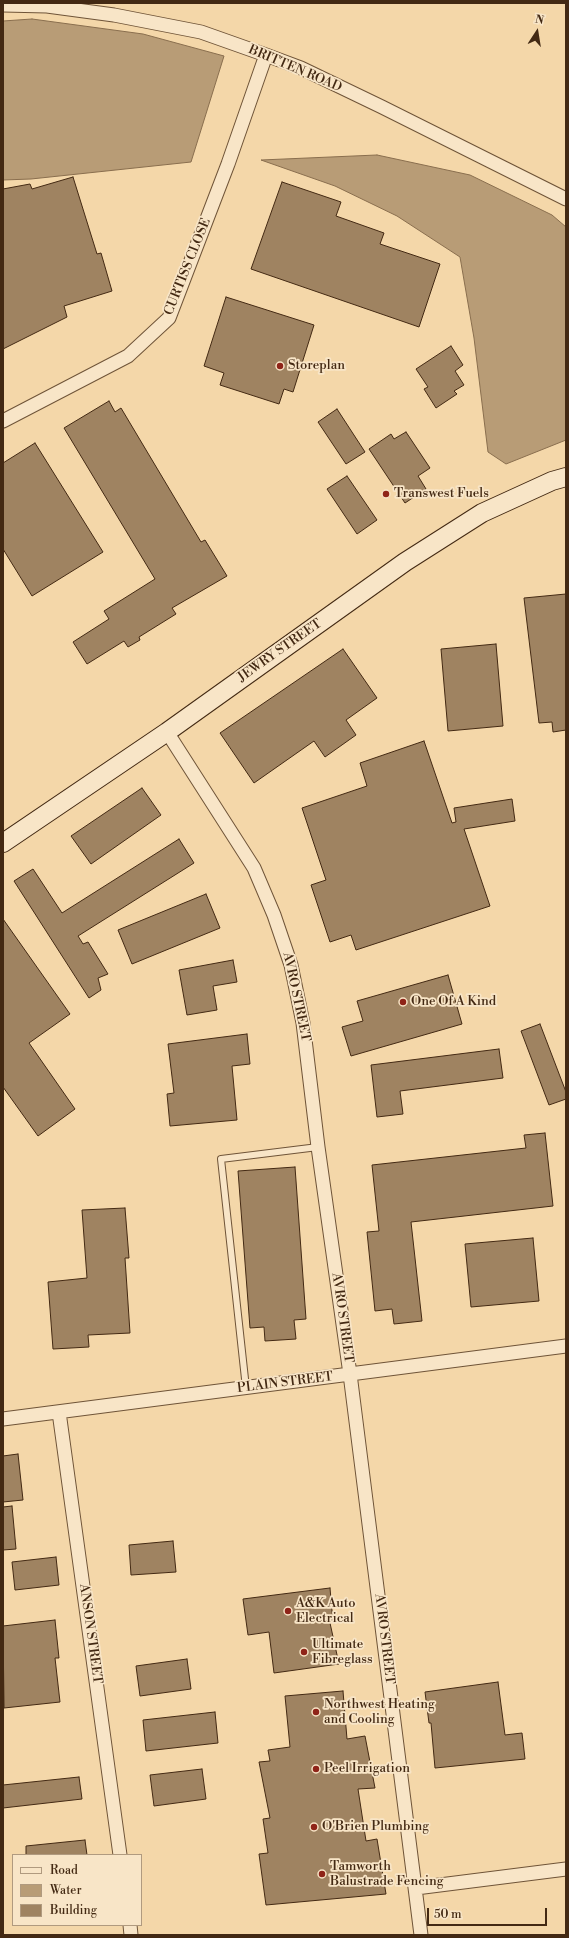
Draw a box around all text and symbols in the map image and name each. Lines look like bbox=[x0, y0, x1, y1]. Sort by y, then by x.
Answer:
north arrow bbox=[517, 12, 557, 52]
text: N bbox=[534, 13, 545, 28]
street label: BRITTEN ROAD bbox=[246, 42, 344, 96]
street label: CURTISS CLOSE bbox=[161, 216, 215, 318]
place label: Storeplan bbox=[288, 358, 345, 374]
marker: Storeplan bbox=[275, 361, 285, 371]
place label: Transwest Fuels bbox=[394, 486, 489, 502]
marker: Transwest Fuels bbox=[381, 489, 391, 499]
street label: JEWRY STREET bbox=[235, 616, 325, 686]
street label: AVRO STREET bbox=[279, 951, 313, 1043]
place label: One Of A Kind bbox=[411, 994, 496, 1010]
marker: One Of A Kind bbox=[398, 997, 408, 1007]
street label: AVRO STREET bbox=[328, 1272, 356, 1364]
street label: PLAIN STREET bbox=[236, 1369, 334, 1397]
street label: ANSON STREET bbox=[75, 1583, 105, 1685]
street label: AVRO STREET bbox=[371, 1593, 397, 1685]
place label: A&K Auto Electrical bbox=[296, 1596, 355, 1627]
marker: A&K Auto Electrical bbox=[283, 1606, 293, 1616]
place label: Ultimate Fibreglass bbox=[312, 1637, 373, 1668]
marker: Ultimate Fibreglass bbox=[299, 1647, 309, 1657]
place label: Northwest Heating and Cooling bbox=[324, 1697, 435, 1728]
marker: Northwest Heating and Cooling bbox=[311, 1707, 321, 1717]
place label: Peel Irrigation bbox=[324, 1761, 410, 1777]
marker: Peel Irrigation bbox=[311, 1764, 321, 1774]
place label: O'Brien Plumbing bbox=[322, 1819, 429, 1835]
marker: O'Brien Plumbing bbox=[309, 1822, 319, 1832]
legend bbox=[12, 1854, 142, 1926]
place label: Tamworth Balustrade Fencing bbox=[330, 1859, 443, 1890]
text: Road bbox=[50, 1863, 78, 1878]
marker: Tamworth Balustrade Fencing bbox=[317, 1869, 327, 1879]
text: Water bbox=[50, 1883, 82, 1898]
scale bar bbox=[429, 1900, 549, 1926]
text: Building bbox=[50, 1903, 97, 1918]
text: 50 m bbox=[434, 1907, 462, 1922]

